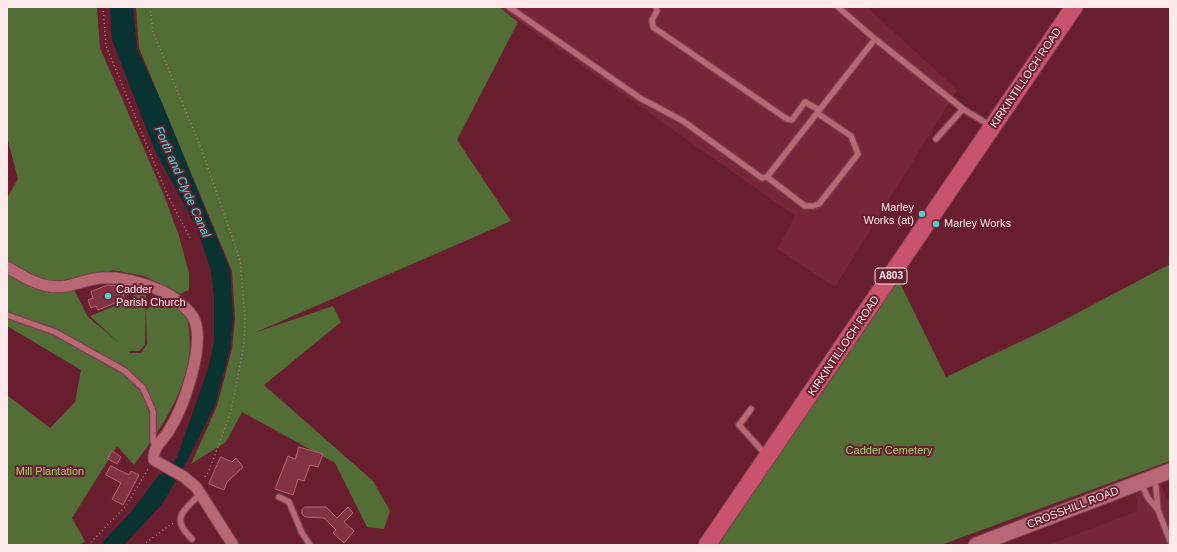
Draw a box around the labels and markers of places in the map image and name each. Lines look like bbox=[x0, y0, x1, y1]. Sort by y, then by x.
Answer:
place label: Marley Works (at) bbox=[863, 201, 914, 227]
marker: Marley Works (at) bbox=[917, 209, 927, 219]
place label: Marley Works bbox=[944, 217, 1011, 231]
marker: Marley Works bbox=[931, 219, 941, 229]
place label: Cadder Parish Church bbox=[116, 283, 186, 309]
marker: Cadder Parish Church bbox=[103, 291, 113, 301]

